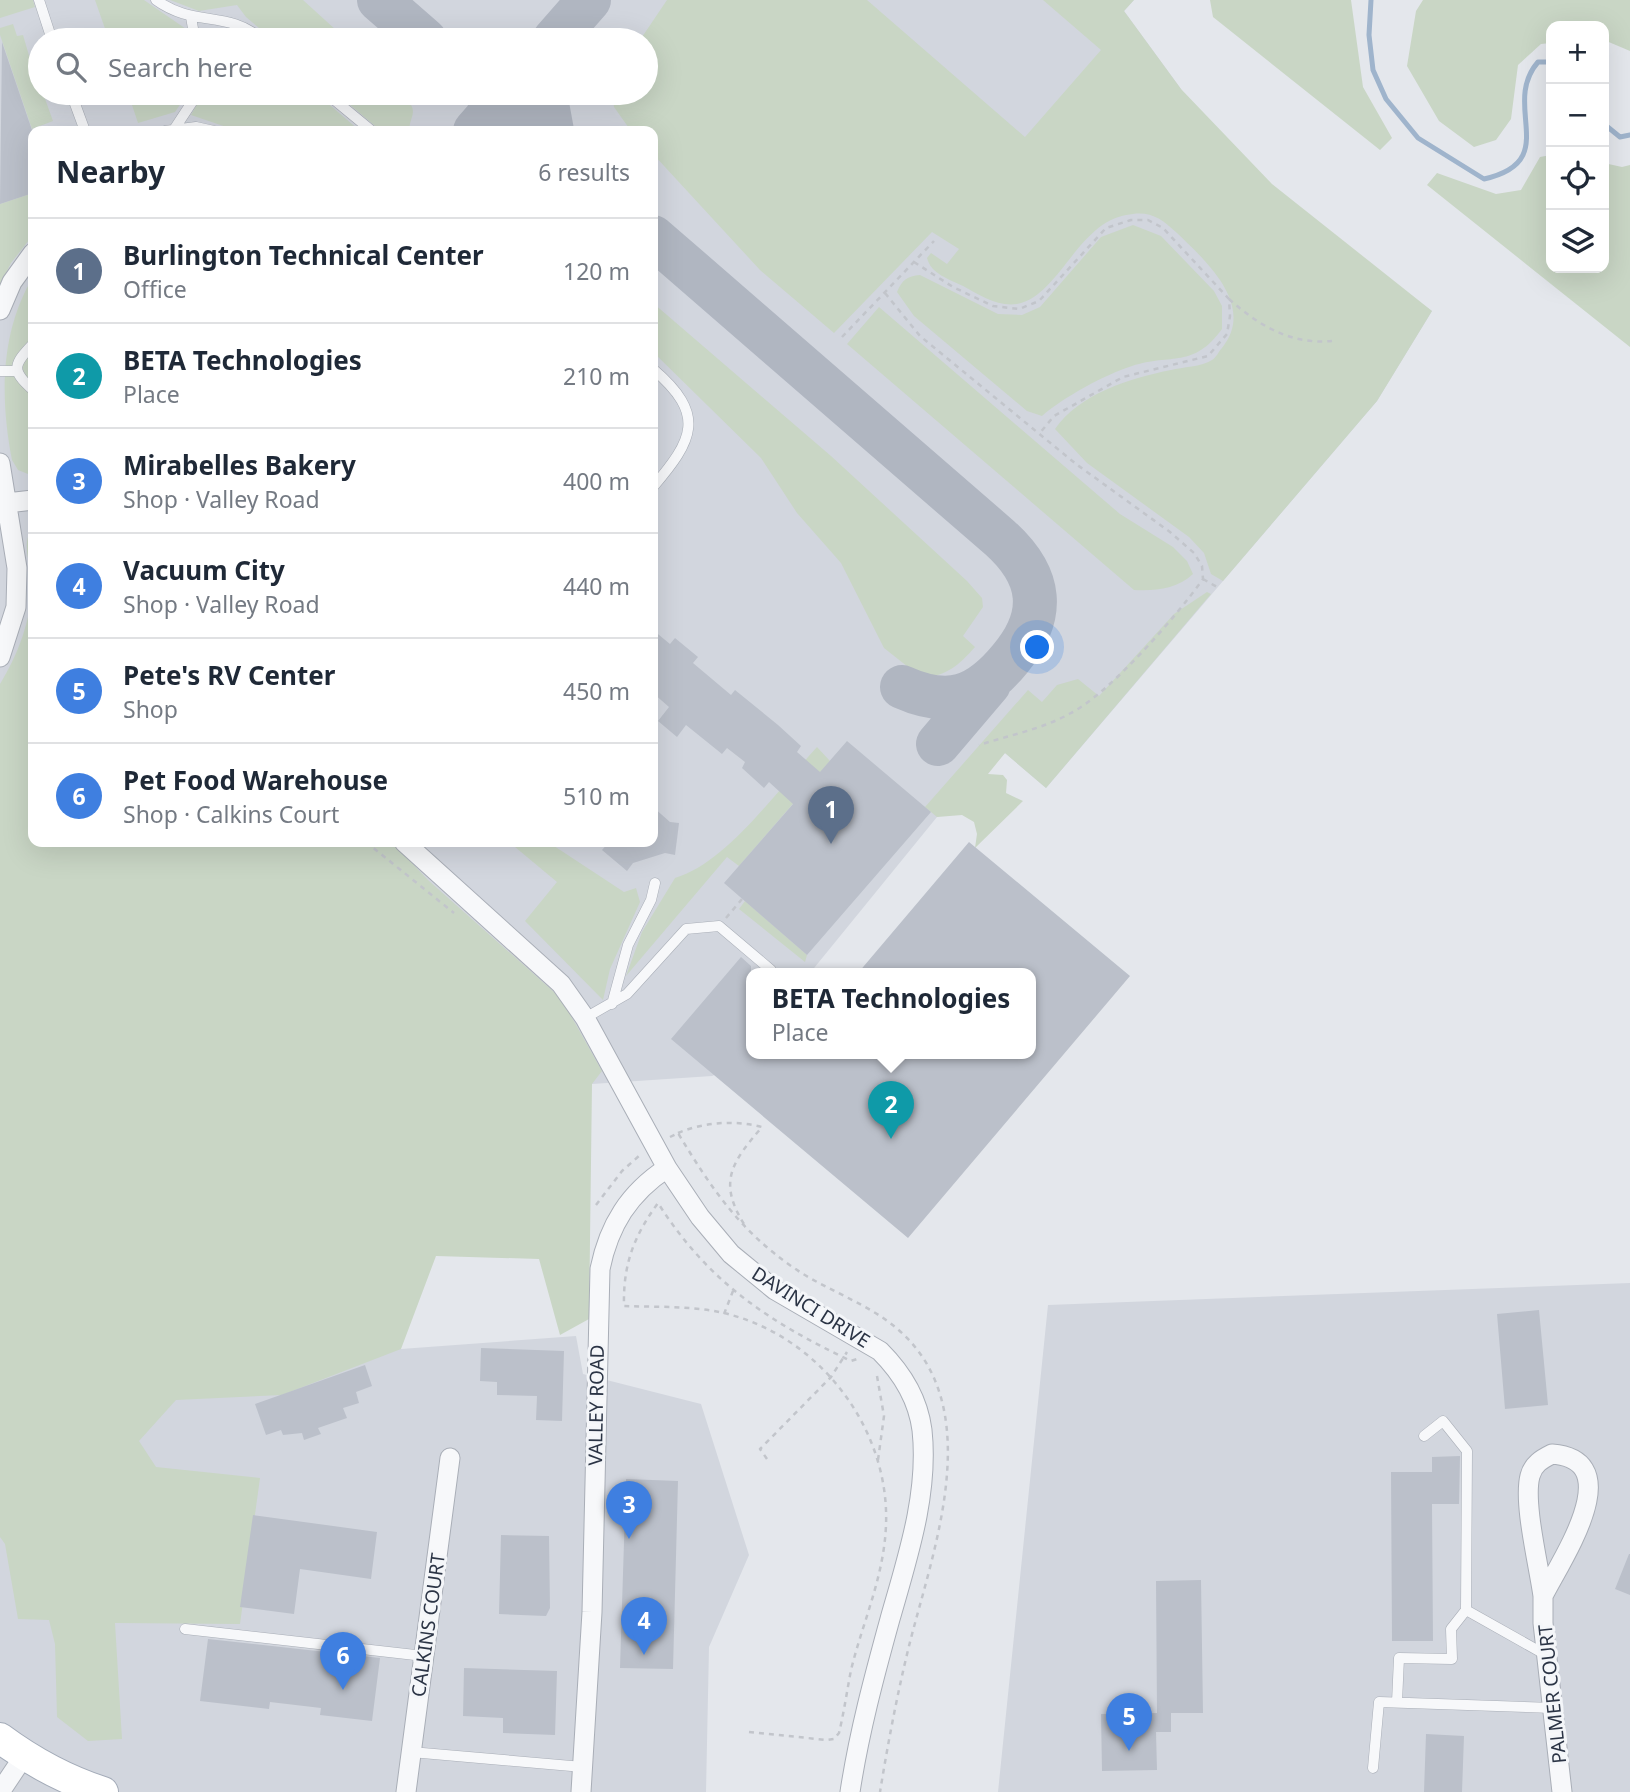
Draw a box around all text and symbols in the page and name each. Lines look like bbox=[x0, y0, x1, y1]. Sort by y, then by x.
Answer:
map controls bbox=[1546, 21, 1609, 273]
button: + bbox=[1546, 21, 1609, 84]
search box bbox=[28, 28, 658, 105]
icon: search bbox=[52, 48, 90, 86]
text: Search here bbox=[108, 49, 253, 85]
button: − bbox=[1546, 84, 1609, 147]
button: locate bbox=[1546, 147, 1609, 210]
text: Nearby bbox=[56, 151, 165, 192]
text: 6 results bbox=[538, 156, 630, 188]
button: layers bbox=[1546, 210, 1609, 273]
text: Burlington Technical Center bbox=[123, 237, 484, 273]
text: 1 bbox=[72, 255, 86, 287]
text: 120 m bbox=[563, 255, 630, 287]
text: Office bbox=[123, 273, 187, 305]
text: BETA Technologies bbox=[123, 342, 362, 378]
text: 2 bbox=[72, 360, 86, 392]
text: 210 m bbox=[563, 360, 630, 392]
text: Place bbox=[123, 378, 180, 410]
text: Mirabelles Bakery bbox=[123, 447, 356, 483]
text: 3 bbox=[72, 465, 86, 497]
text: 400 m bbox=[563, 465, 630, 497]
text: Shop · Valley Road bbox=[123, 483, 320, 515]
text: Vacuum City bbox=[123, 552, 285, 588]
text: 4 bbox=[72, 570, 86, 602]
text: 440 m bbox=[563, 570, 630, 602]
text: Shop · Valley Road bbox=[123, 588, 320, 620]
your location bbox=[1020, 630, 1054, 664]
text: Pete's RV Center bbox=[123, 657, 335, 693]
text: 5 bbox=[72, 675, 86, 707]
text: 450 m bbox=[563, 675, 630, 707]
text: Shop bbox=[123, 693, 178, 725]
text: Pet Food Warehouse bbox=[123, 762, 388, 798]
text: 6 bbox=[72, 780, 86, 812]
text: 510 m bbox=[563, 780, 630, 812]
pin: 1 bbox=[808, 786, 854, 844]
text: Shop · Calkins Court bbox=[123, 798, 339, 830]
popup bbox=[746, 968, 1036, 1059]
text: BETA Technologies bbox=[772, 980, 1010, 1016]
text: Place bbox=[772, 1016, 828, 1048]
pin: 2 bbox=[868, 1081, 914, 1139]
street label: DAVINCI DRIVE bbox=[747, 1260, 875, 1354]
street label: VALLEY ROAD bbox=[582, 1344, 610, 1466]
pin: 3 bbox=[606, 1481, 652, 1539]
street label: CALKINS COURT bbox=[405, 1551, 451, 1699]
pin: 4 bbox=[621, 1597, 667, 1655]
street label: PALMER COURT bbox=[1532, 1623, 1572, 1765]
pin: 6 bbox=[320, 1632, 366, 1690]
pin: 5 bbox=[1106, 1693, 1152, 1751]

